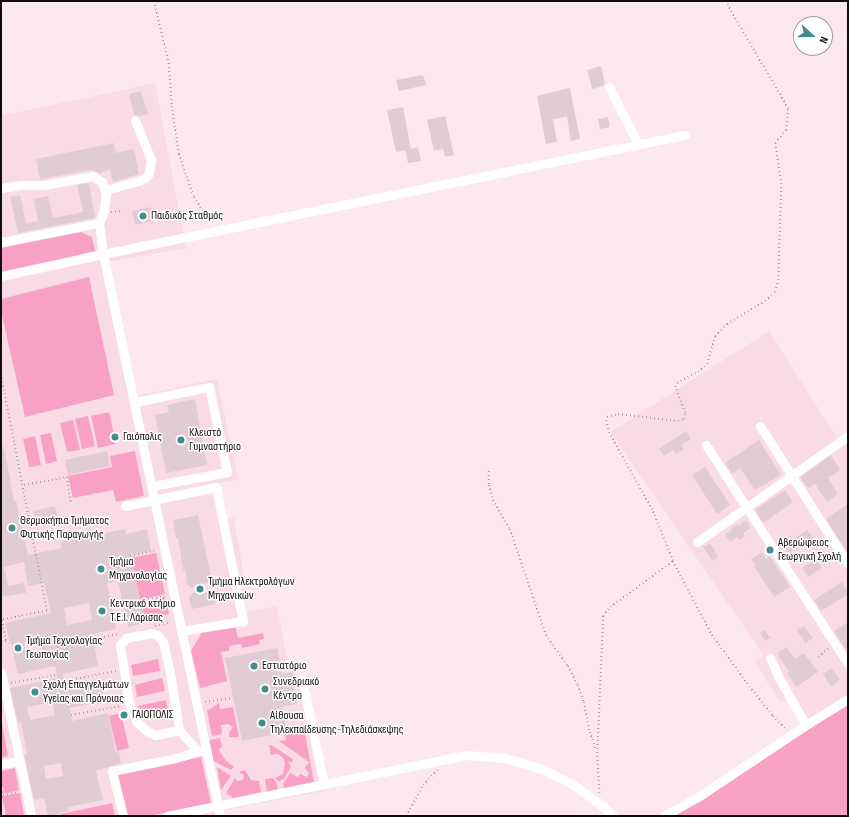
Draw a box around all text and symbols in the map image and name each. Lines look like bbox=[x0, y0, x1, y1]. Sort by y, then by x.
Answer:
north arrow bbox=[793, 16, 833, 56]
text: N bbox=[817, 35, 831, 45]
place label: Παιδικός Σταθμός bbox=[151, 209, 223, 223]
marker: Παιδικός Σταθμός bbox=[138, 211, 148, 221]
place label: Κλειστό Γυμναστήριο bbox=[189, 426, 241, 454]
place label: Γαιόπολις bbox=[123, 430, 162, 444]
marker: Γαιόπολις bbox=[110, 432, 120, 442]
marker: Κλειστό Γυμναστήριο bbox=[176, 435, 186, 445]
place label: Θερμοκήπια Τμήματος Φυτικής Παραγωγής bbox=[20, 514, 109, 542]
marker: Θερμοκήπια Τμήματος Φυτικής Παραγωγής bbox=[7, 523, 17, 533]
place label: Αβερώφειος Γεωργική Σχολή bbox=[778, 536, 841, 564]
marker: Αβερώφειος Γεωργική Σχολή bbox=[765, 545, 775, 555]
place label: Τμήμα Μηχανολογίας bbox=[109, 555, 167, 583]
marker: Τμήμα Μηχανολογίας bbox=[96, 564, 106, 574]
place label: Τμήμα Ηλεκτρολόγων Μηχανικών bbox=[208, 575, 295, 603]
marker: Τμήμα Ηλεκτρολόγων Μηχανικών bbox=[195, 584, 205, 594]
place label: Κεντρικό κτήριο Τ.Ε.Ι. Λάρισας bbox=[110, 597, 175, 625]
marker: Κεντρικό κτήριο Τ.Ε.Ι. Λάρισας bbox=[97, 606, 107, 616]
place label: Τμήμα Τεχνολογίας Γεωπονίας bbox=[26, 634, 102, 662]
marker: Τμήμα Τεχνολογίας Γεωπονίας bbox=[13, 643, 23, 653]
place label: Εστιατόριο bbox=[262, 659, 307, 673]
marker: Εστιατόριο bbox=[249, 661, 259, 671]
place label: Συνεδριακό Κέντρο bbox=[273, 675, 319, 703]
place label: Σχολή Επαγγελμάτων Υγείας και Πρόνοιας bbox=[43, 678, 129, 706]
marker: Συνεδριακό Κέντρο bbox=[260, 684, 270, 694]
marker: Σχολή Επαγγελμάτων Υγείας και Πρόνοιας bbox=[30, 687, 40, 697]
place label: ΓΑΙΟΠΟΛΙΣ bbox=[132, 708, 173, 722]
place label: Αίθουσα Τηλεκπαίδευσης-Τηλεδιάσκεψης bbox=[270, 709, 404, 737]
marker: ΓΑΙΟΠΟΛΙΣ bbox=[119, 710, 129, 720]
marker: Αίθουσα Τηλεκπαίδευσης-Τηλεδιάσκεψης bbox=[257, 718, 267, 728]

